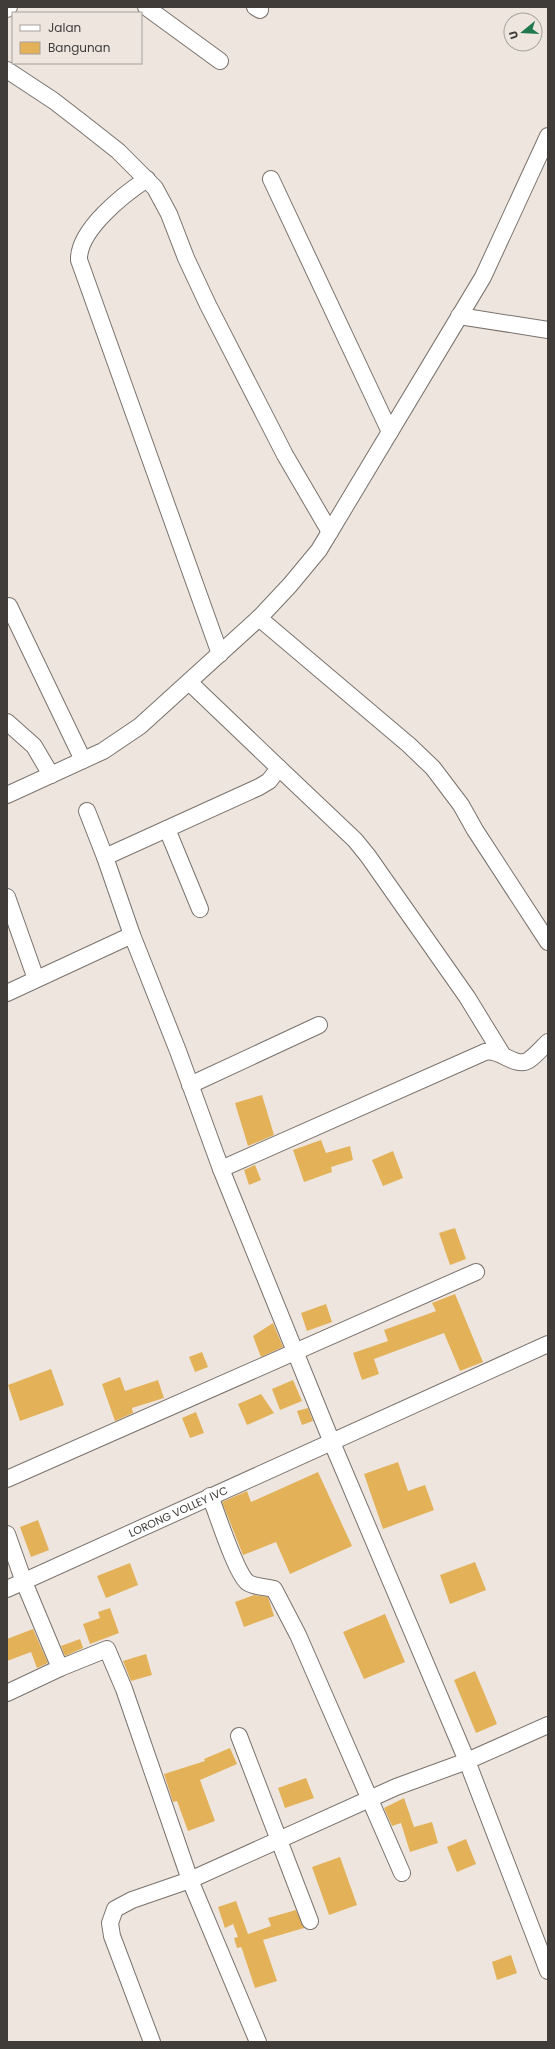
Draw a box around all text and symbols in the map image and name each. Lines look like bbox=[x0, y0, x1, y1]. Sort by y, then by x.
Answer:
legend bbox=[12, 12, 142, 64]
north arrow bbox=[503, 12, 543, 52]
text: Jalan bbox=[48, 19, 81, 36]
text: U bbox=[505, 29, 522, 41]
text: Bangunan bbox=[48, 39, 110, 56]
street label: LORONG VOLLEY IVC bbox=[126, 1482, 230, 1541]

